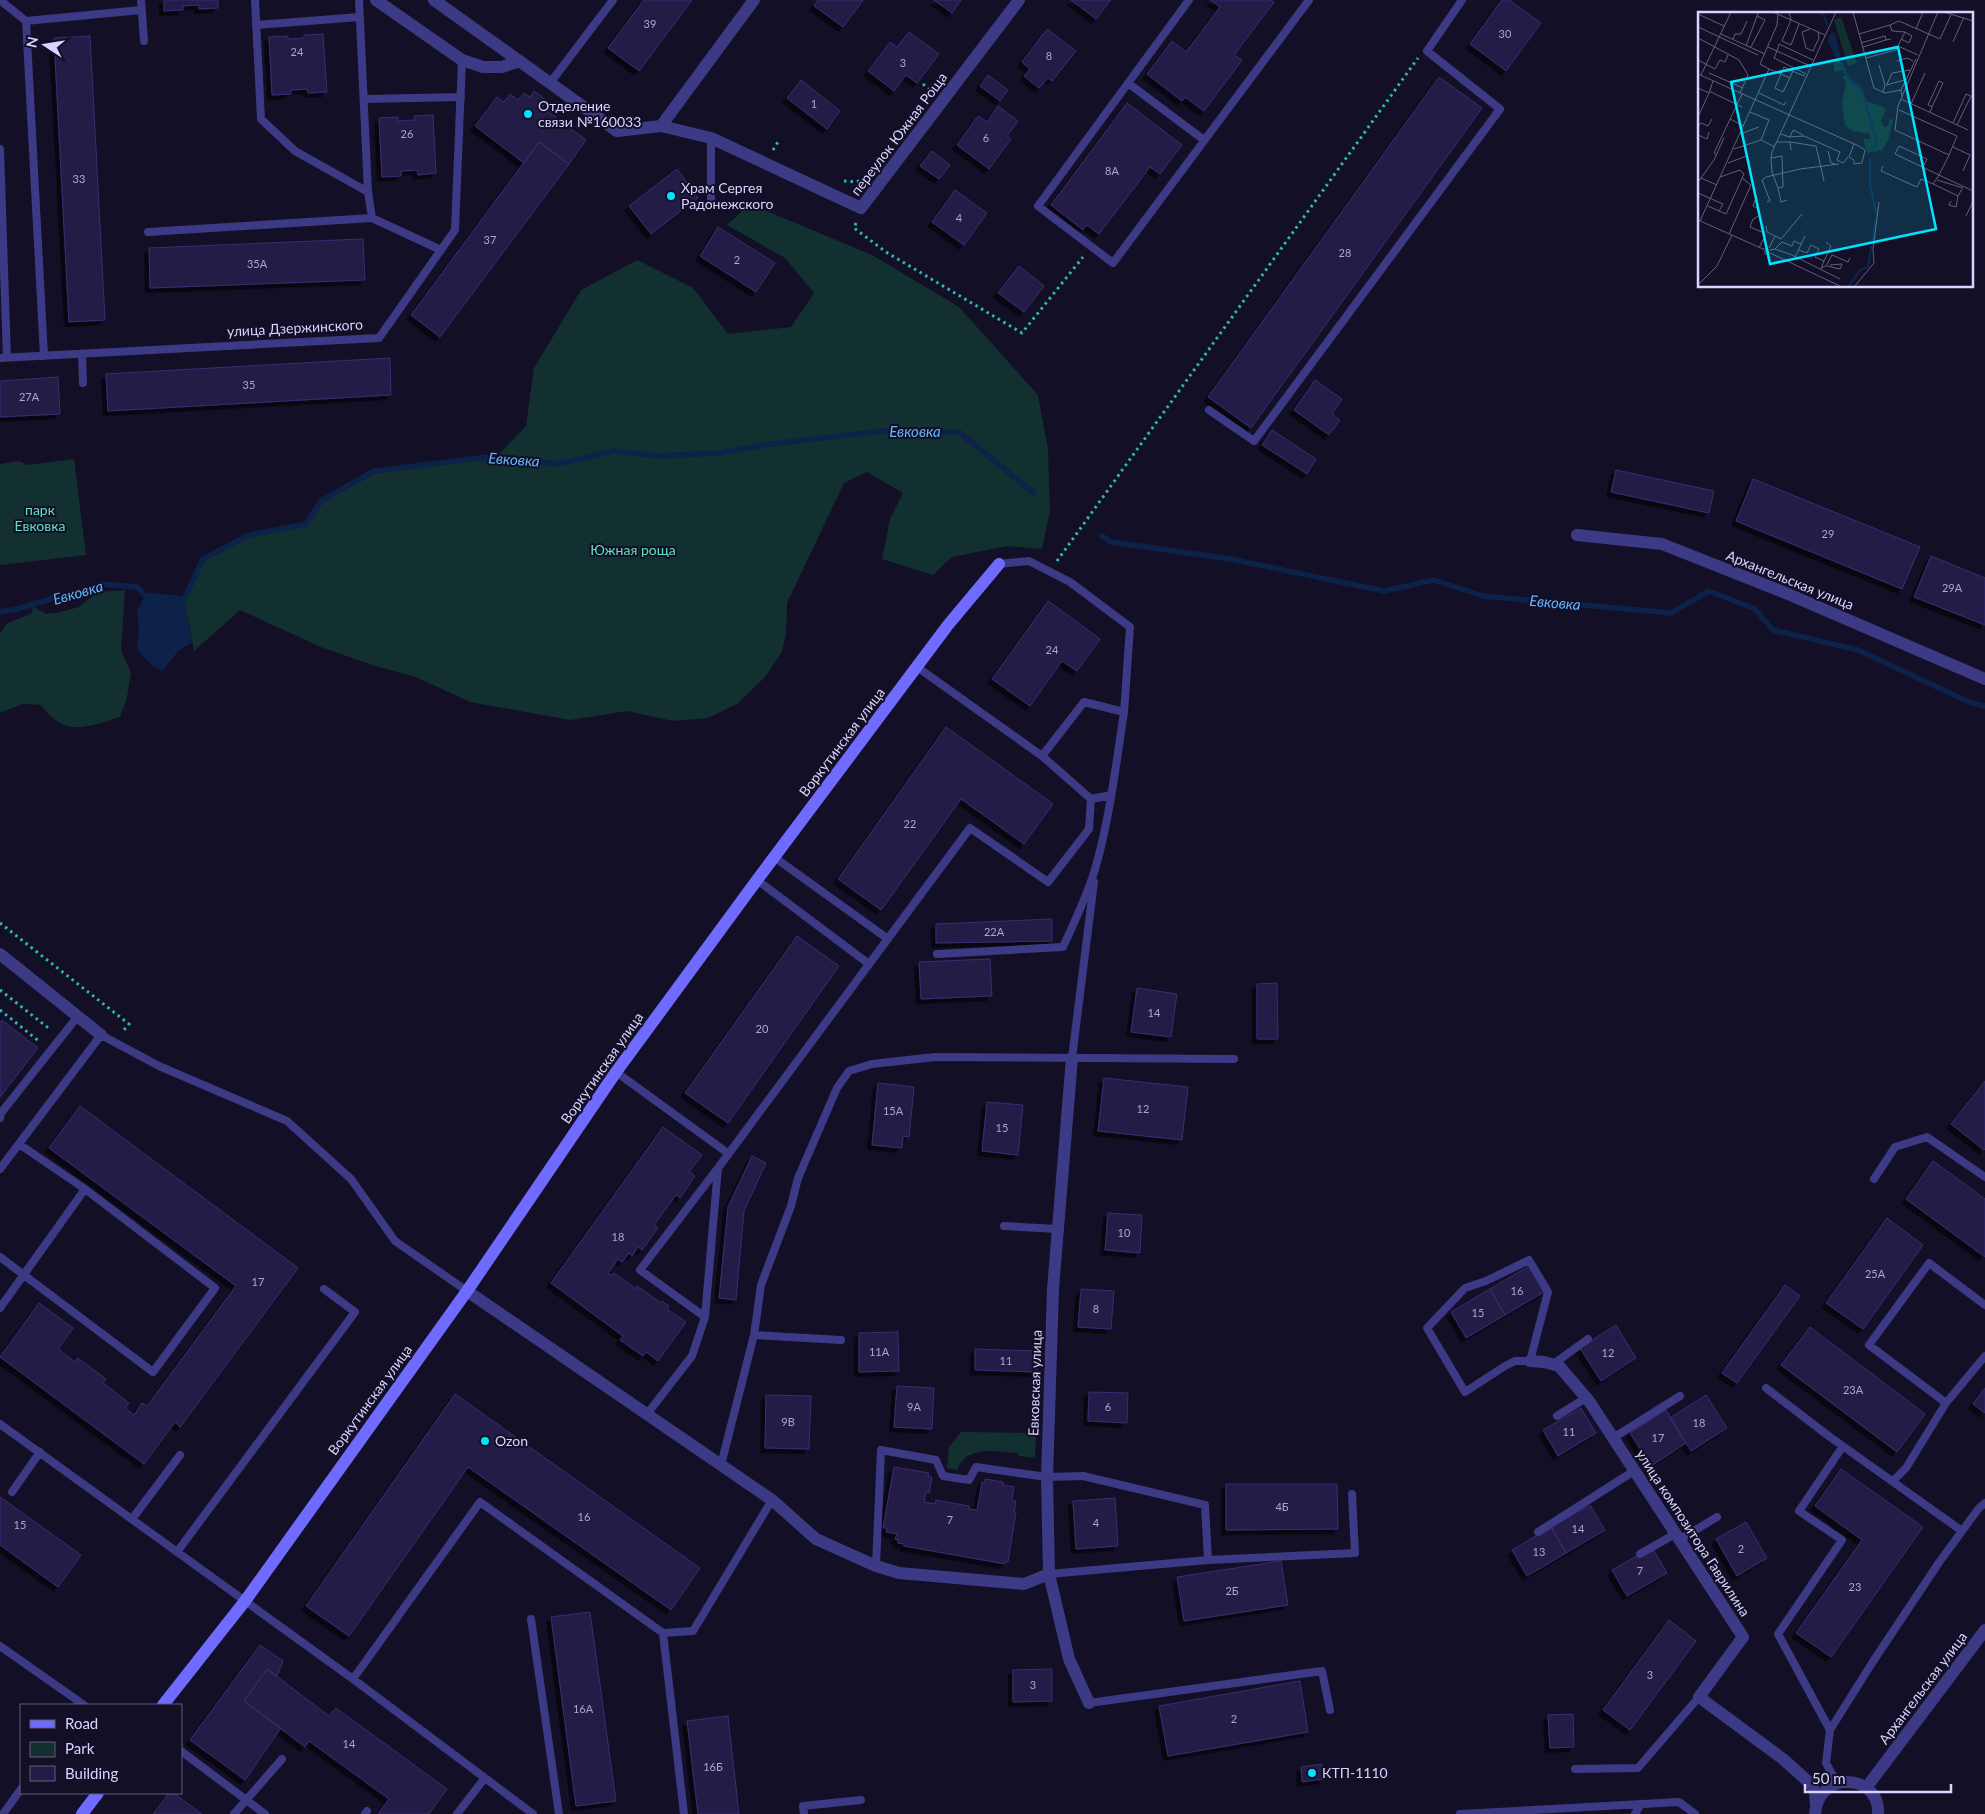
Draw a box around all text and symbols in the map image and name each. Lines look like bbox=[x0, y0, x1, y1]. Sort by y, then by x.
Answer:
inset map bbox=[1698, 12, 1972, 288]
house number: 39 bbox=[644, 17, 656, 30]
north arrow bbox=[20, 20, 70, 70]
house number: 30 bbox=[1499, 27, 1512, 40]
text: N bbox=[22, 35, 41, 49]
house number: 24 bbox=[291, 45, 304, 58]
house number: 8 bbox=[1046, 49, 1052, 62]
house number: 3 bbox=[900, 56, 906, 69]
street label: переулок Южная Роща bbox=[847, 69, 950, 199]
place label: Отделение связи №160033 bbox=[538, 97, 641, 130]
house number: 1 bbox=[811, 97, 817, 110]
marker: Отделение связи №160033 bbox=[522, 108, 534, 120]
house number: 26 bbox=[401, 127, 413, 140]
house number: 6 bbox=[983, 131, 989, 144]
house number: 8А bbox=[1105, 164, 1119, 177]
house number: 33 bbox=[73, 172, 85, 185]
place label: Храм Сергея Радонежского bbox=[681, 179, 774, 212]
marker: Храм Сергея Радонежского bbox=[665, 190, 677, 202]
house number: 4 bbox=[956, 211, 963, 224]
house number: 37 bbox=[484, 233, 496, 246]
house number: 28 bbox=[1339, 246, 1351, 259]
house number: 2 bbox=[734, 253, 740, 266]
house number: 35А bbox=[247, 257, 268, 270]
street label: улица Дзержинского bbox=[227, 315, 363, 340]
house number: 35 bbox=[243, 378, 255, 391]
house number: 27А bbox=[19, 390, 40, 403]
water label: Евковка bbox=[889, 422, 941, 440]
water label: Евковка bbox=[488, 448, 541, 470]
park label: парк Евковка bbox=[15, 501, 65, 534]
house number: 29 bbox=[1822, 527, 1834, 540]
park label: Южная роща bbox=[590, 541, 676, 558]
street label: Архангельская улица bbox=[1724, 546, 1857, 613]
water label: Евковка bbox=[51, 576, 105, 608]
house number: 29А bbox=[1942, 581, 1963, 594]
water label: Евковка bbox=[1529, 591, 1582, 613]
house number: 24 bbox=[1046, 643, 1059, 656]
street label: Воркутинская улица bbox=[795, 684, 888, 799]
house number: 22 bbox=[904, 817, 916, 830]
house number: 22А bbox=[984, 925, 1005, 938]
house number: 14 bbox=[1148, 1006, 1161, 1019]
street label: Воркутинская улица bbox=[557, 1009, 646, 1127]
house number: 20 bbox=[756, 1022, 769, 1035]
house number: 12 bbox=[1137, 1102, 1149, 1115]
house number: 15А bbox=[883, 1104, 904, 1117]
house number: 15 bbox=[996, 1121, 1008, 1134]
house number: 10 bbox=[1118, 1226, 1131, 1239]
house number: 18 bbox=[612, 1230, 624, 1243]
house number: 25А bbox=[1865, 1267, 1886, 1280]
house number: 17 bbox=[252, 1275, 264, 1288]
house number: 16 bbox=[1511, 1284, 1523, 1297]
house number: 8 bbox=[1093, 1302, 1099, 1315]
house number: 15 bbox=[1472, 1306, 1484, 1319]
street label: Евковская улица bbox=[1024, 1330, 1045, 1436]
street label: Воркутинская улица bbox=[324, 1341, 415, 1458]
house number: 11А bbox=[869, 1345, 890, 1358]
house number: 12 bbox=[1602, 1346, 1614, 1359]
house number: 11 bbox=[1000, 1354, 1012, 1367]
house number: 23А bbox=[1843, 1383, 1864, 1396]
house number: 9А bbox=[907, 1400, 921, 1413]
house number: 6 bbox=[1105, 1400, 1111, 1413]
house number: 9В bbox=[781, 1415, 795, 1428]
house number: 18 bbox=[1693, 1416, 1705, 1429]
house number: 11 bbox=[1563, 1425, 1575, 1438]
house number: 17 bbox=[1652, 1431, 1664, 1444]
place label: Ozon bbox=[495, 1432, 528, 1449]
marker: Ozon bbox=[479, 1435, 491, 1447]
street label: улица композитора Гаврилина bbox=[1633, 1446, 1754, 1620]
house number: 4Б bbox=[1275, 1500, 1289, 1513]
house number: 16 bbox=[578, 1510, 590, 1523]
house number: 7 bbox=[947, 1513, 953, 1526]
house number: 4 bbox=[1093, 1516, 1100, 1529]
house number: 15 bbox=[14, 1518, 26, 1531]
house number: 14 bbox=[1572, 1522, 1585, 1535]
house number: 2 bbox=[1738, 1542, 1744, 1555]
house number: 13 bbox=[1533, 1545, 1545, 1558]
house number: 7 bbox=[1637, 1564, 1643, 1577]
house number: 23 bbox=[1849, 1580, 1861, 1593]
house number: 2Б bbox=[1225, 1584, 1239, 1597]
street label: Архангельская улица bbox=[1875, 1628, 1970, 1747]
house number: 3 bbox=[1647, 1668, 1653, 1681]
house number: 3 bbox=[1030, 1678, 1036, 1691]
house number: 16А bbox=[573, 1702, 594, 1715]
legend bbox=[20, 1704, 182, 1794]
house number: 2 bbox=[1231, 1712, 1237, 1725]
text: Road bbox=[65, 1714, 98, 1732]
house number: 14 bbox=[343, 1737, 356, 1750]
text: Park bbox=[65, 1739, 95, 1757]
house number: 16Б bbox=[703, 1760, 723, 1773]
scale bar bbox=[1805, 1762, 1951, 1794]
text: Building bbox=[65, 1764, 118, 1782]
place label: КТП-1110 bbox=[1322, 1764, 1388, 1781]
marker: КТП-1110 bbox=[1306, 1767, 1318, 1779]
text: 50 m bbox=[1812, 1769, 1846, 1787]

